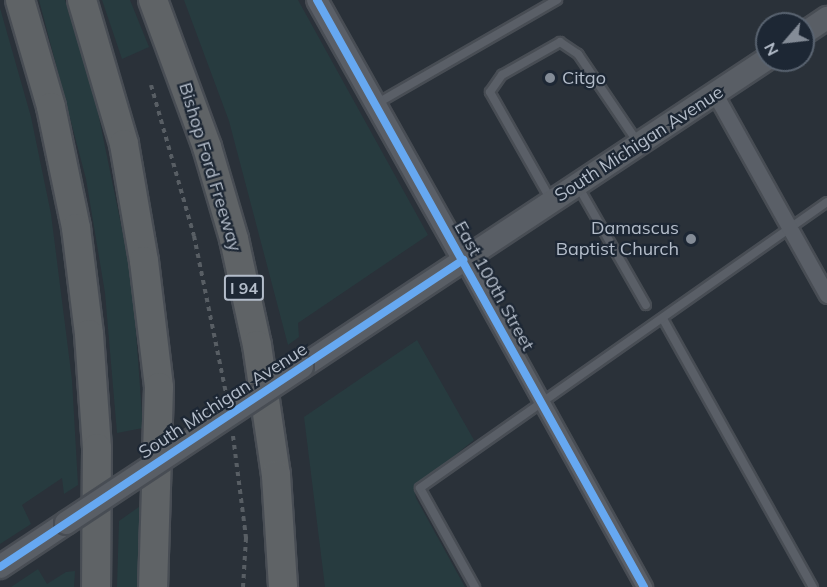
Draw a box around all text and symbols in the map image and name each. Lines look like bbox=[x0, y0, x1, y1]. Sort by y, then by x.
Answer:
north arrow bbox=[755, 12, 815, 72]
text: N bbox=[759, 39, 783, 60]
place label: Citgo bbox=[562, 67, 606, 89]
marker: Citgo bbox=[543, 71, 557, 85]
street label: Bishop Ford Freeway bbox=[174, 80, 246, 254]
street label: South Michigan Avenue bbox=[551, 81, 727, 207]
street label: East 100th Street bbox=[449, 217, 539, 355]
place label: Damascus Baptist Church bbox=[556, 218, 679, 260]
marker: Damascus Baptist Church bbox=[684, 232, 698, 246]
road number: I 94 bbox=[223, 275, 265, 301]
street label: South Michigan Avenue bbox=[135, 338, 311, 464]

